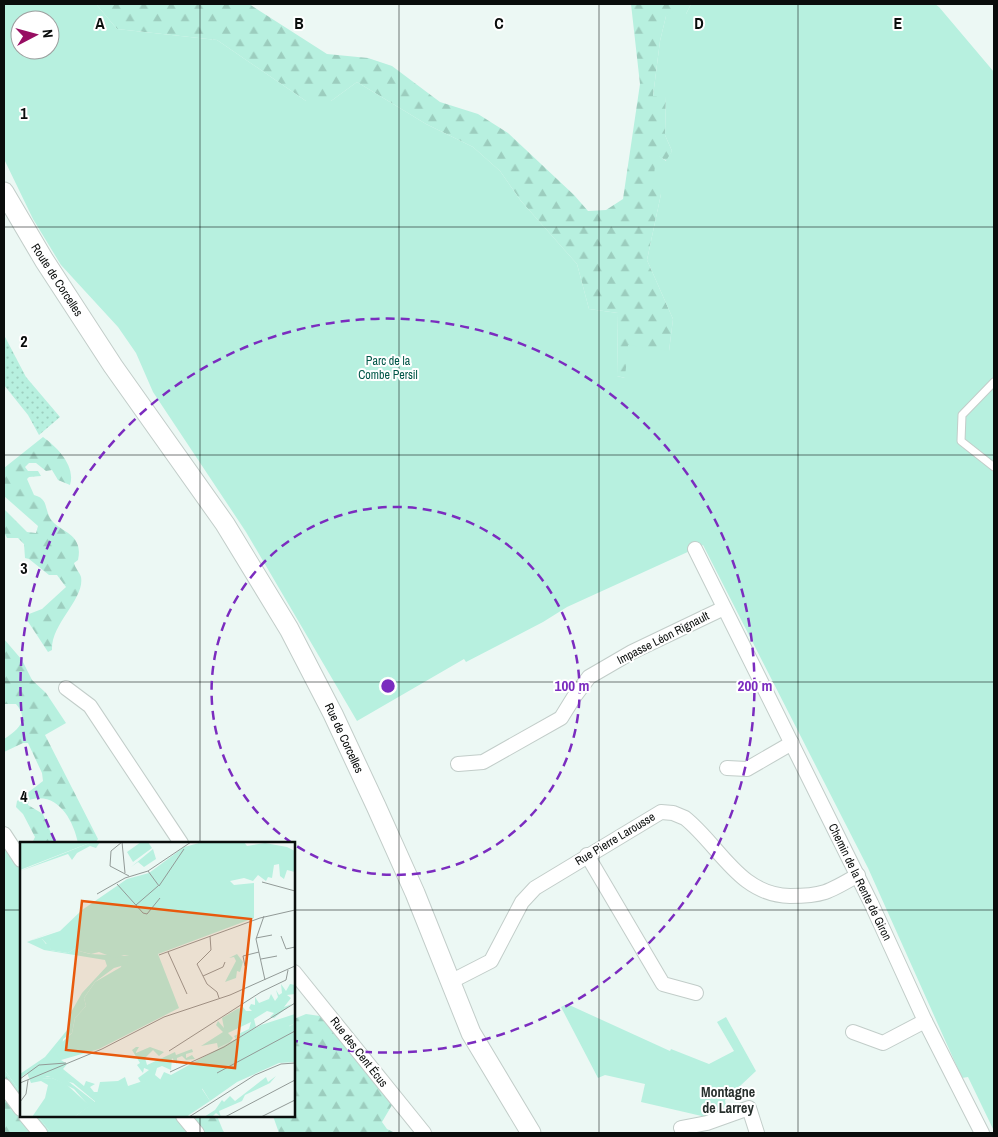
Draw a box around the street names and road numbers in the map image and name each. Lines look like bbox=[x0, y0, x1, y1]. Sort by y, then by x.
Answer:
street label: Route de Corcelles bbox=[28, 241, 87, 320]
street label: Impasse Léon Rignault bbox=[614, 608, 712, 668]
street label: Rue de Corcelles bbox=[321, 700, 367, 776]
street label: Rue Pierre Larousse bbox=[572, 809, 658, 869]
street label: Chemin de la Rente de Giron bbox=[825, 821, 895, 943]
street label: Rue des Cent Écus bbox=[327, 1014, 391, 1090]

